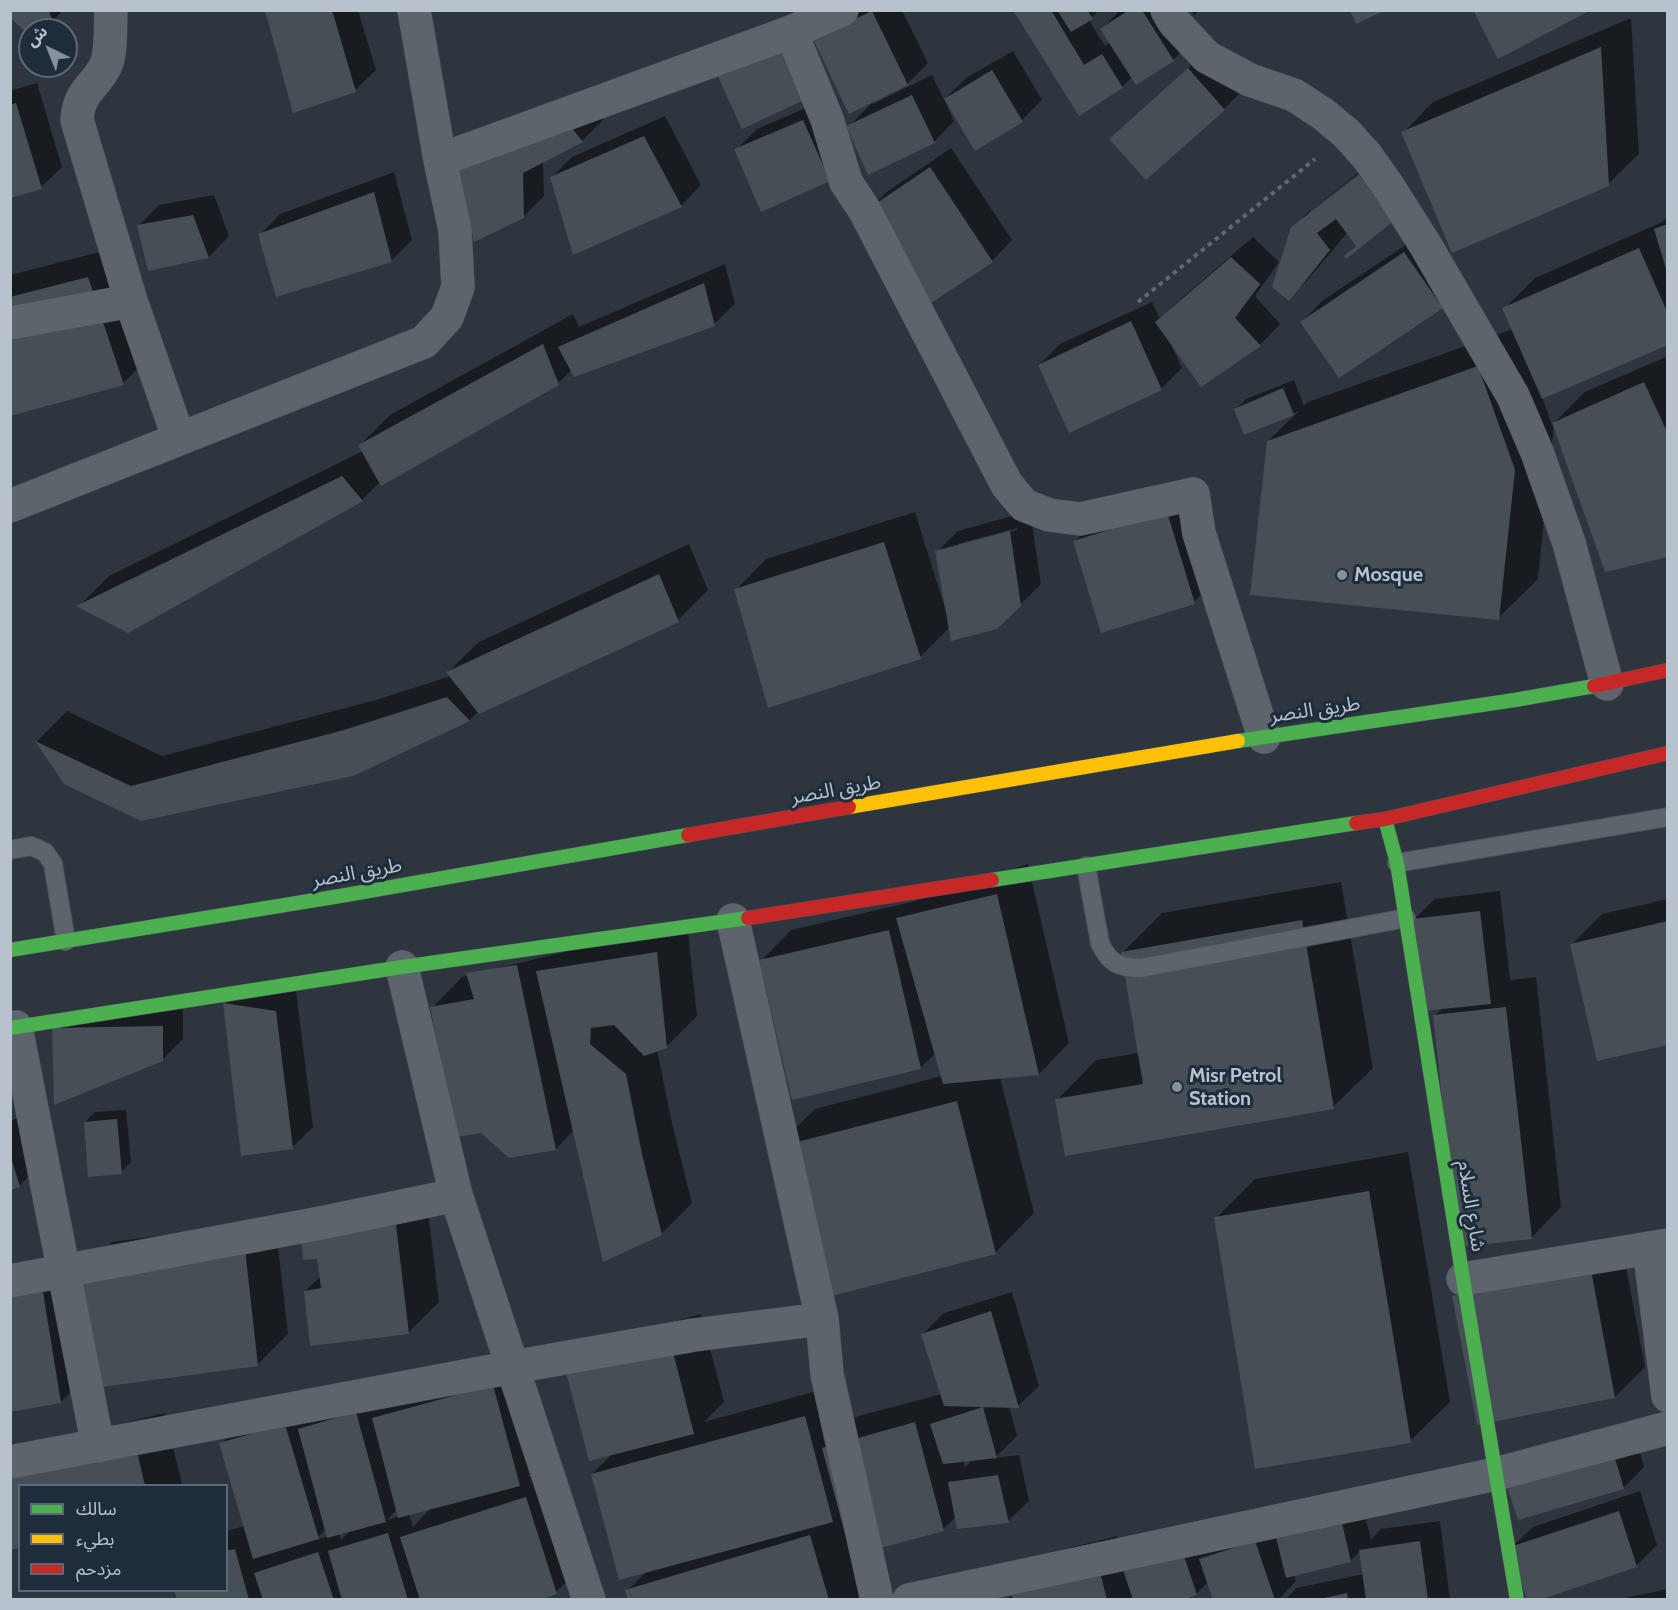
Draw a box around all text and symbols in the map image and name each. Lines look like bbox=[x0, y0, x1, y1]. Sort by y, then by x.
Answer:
north arrow bbox=[18, 18, 78, 78]
text: ش bbox=[22, 22, 51, 50]
place label: Mosque bbox=[1354, 563, 1423, 587]
marker: Mosque bbox=[1335, 568, 1349, 582]
street label: طريق النصر bbox=[1268, 692, 1362, 728]
street label: طريق النصر bbox=[789, 770, 883, 810]
street label: طريق النصر bbox=[310, 853, 404, 893]
place label: Misr Petrol Station bbox=[1189, 1064, 1282, 1111]
marker: Misr Petrol Station bbox=[1170, 1080, 1184, 1094]
street label: شارع السلام bbox=[1452, 1159, 1490, 1253]
legend bbox=[18, 1484, 228, 1592]
text: سالك bbox=[76, 1498, 117, 1520]
text: بطيء bbox=[76, 1528, 114, 1550]
text: مزدحم bbox=[76, 1558, 121, 1580]

